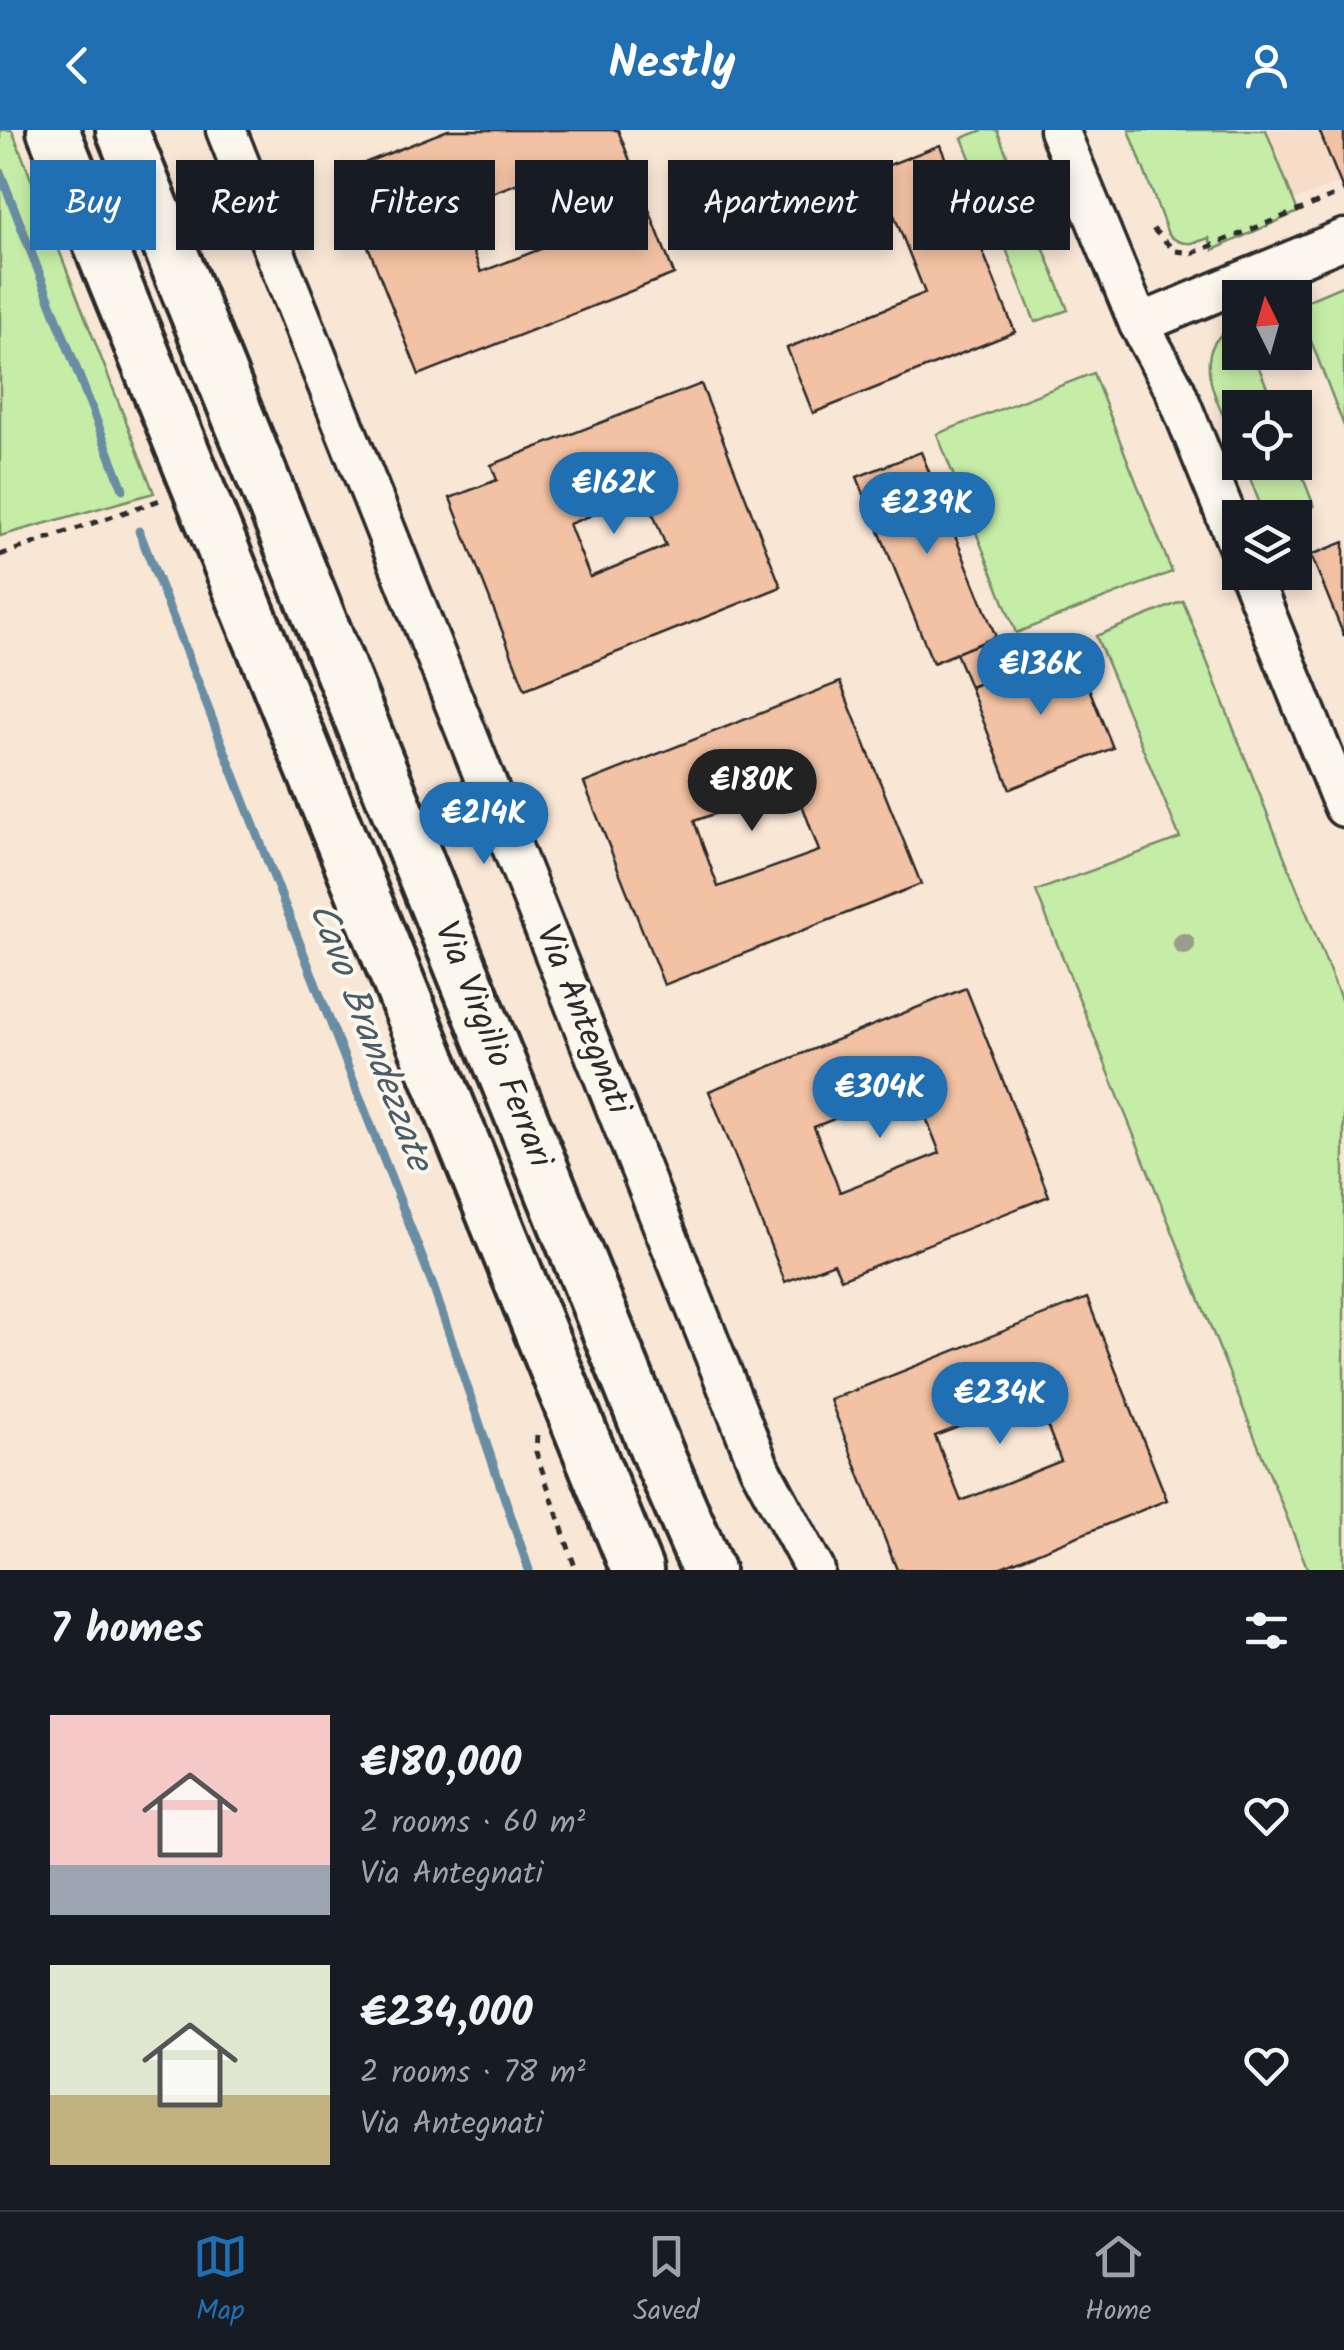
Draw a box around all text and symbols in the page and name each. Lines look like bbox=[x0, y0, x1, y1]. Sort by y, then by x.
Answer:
text: Nestly bbox=[608, 29, 736, 101]
icon: back bbox=[50, 38, 105, 93]
icon: person bbox=[1239, 38, 1294, 93]
chip: Buy bbox=[30, 160, 156, 250]
chip: Rent bbox=[176, 160, 314, 250]
chip: Filters bbox=[334, 160, 495, 250]
chip: New bbox=[515, 160, 648, 250]
chip: Apartment bbox=[668, 160, 893, 250]
chip: House bbox=[913, 160, 1070, 250]
north arrow bbox=[1222, 280, 1312, 370]
map controls bbox=[1222, 280, 1312, 590]
button: locate bbox=[1222, 390, 1312, 480]
pin: €162K bbox=[544, 452, 684, 537]
text: €162K bbox=[571, 459, 657, 510]
pin: €239K bbox=[857, 472, 997, 557]
text: €239K bbox=[881, 479, 973, 530]
button: layers bbox=[1222, 500, 1312, 590]
pin: €136K bbox=[971, 633, 1111, 718]
text: €136K bbox=[999, 640, 1083, 691]
pin: €180K bbox=[682, 749, 822, 834]
text: €180K bbox=[710, 756, 794, 807]
pin: €214K bbox=[414, 782, 554, 867]
text: €214K bbox=[441, 789, 527, 840]
water label: Cavo Brandezzate bbox=[290, 894, 449, 1184]
street label: Via Virgilio Ferrari bbox=[417, 913, 568, 1178]
street label: Via Antegnati bbox=[519, 917, 646, 1125]
pin: €304K bbox=[810, 1056, 950, 1141]
text: €304K bbox=[835, 1063, 925, 1114]
pin: €234K bbox=[930, 1362, 1070, 1447]
text: €234K bbox=[953, 1369, 1047, 1420]
text: 7 homes bbox=[50, 1597, 203, 1664]
icon: filters bbox=[1239, 1603, 1294, 1658]
text: €180,000 bbox=[360, 1731, 521, 1798]
icon: home bbox=[130, 1755, 250, 1875]
icon: heart bbox=[1239, 1788, 1294, 1843]
text: 2 rooms · 60 m² bbox=[360, 1798, 585, 1849]
text: Via Antegnati bbox=[360, 1849, 543, 1900]
text: €234,000 bbox=[360, 1981, 533, 2048]
icon: home bbox=[130, 2005, 250, 2125]
icon: heart bbox=[1239, 2038, 1294, 2093]
text: 2 rooms · 78 m² bbox=[360, 2048, 586, 2099]
text: Via Antegnati bbox=[360, 2099, 543, 2150]
tab: Map bbox=[193, 2229, 248, 2334]
tab: Saved bbox=[633, 2229, 700, 2334]
tab: Home bbox=[1085, 2229, 1151, 2334]

